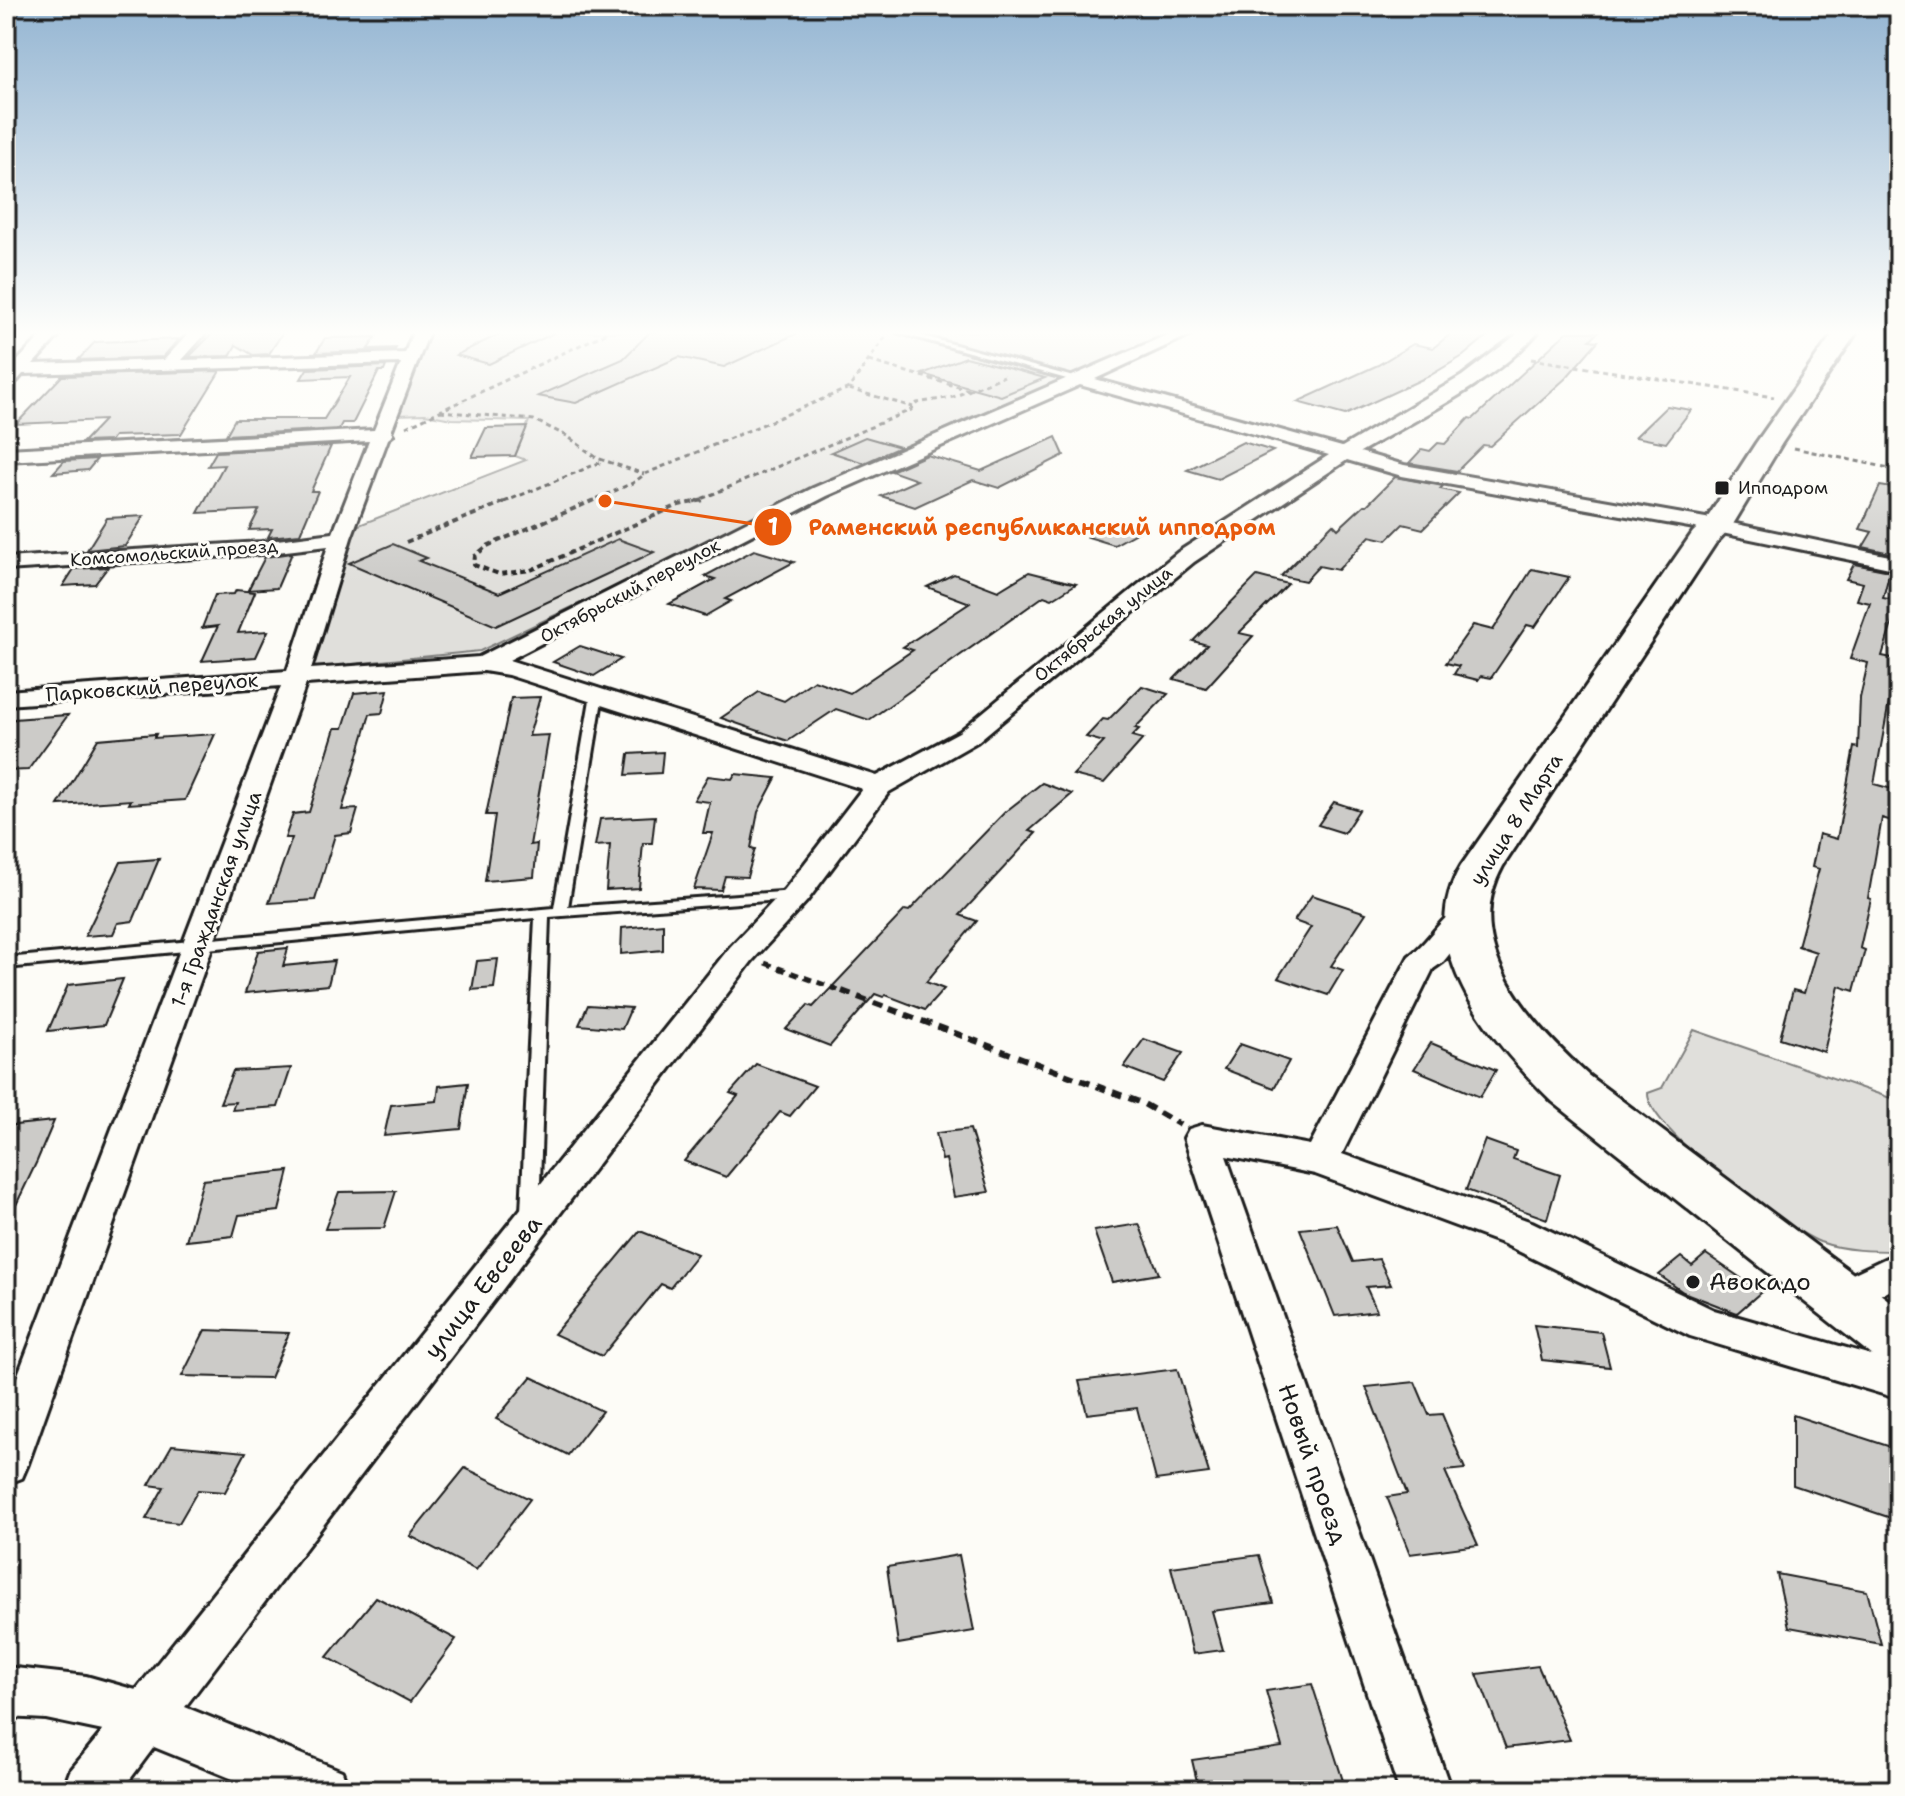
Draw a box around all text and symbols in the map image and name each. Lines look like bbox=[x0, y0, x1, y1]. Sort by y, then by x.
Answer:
place label: Ипподром bbox=[1738, 476, 1828, 500]
marker: Ипподром bbox=[1713, 479, 1731, 497]
callout: Раменский республиканский ипподром bbox=[753, 504, 1292, 550]
text: 1 bbox=[768, 511, 778, 543]
text: Раменский республиканский ипподром bbox=[809, 513, 1275, 542]
street label: Октябрьский переулок bbox=[536, 533, 725, 649]
street label: Комсомольский проезд bbox=[69, 534, 279, 572]
street label: Октябрьская улица bbox=[1029, 561, 1177, 687]
street label: Парковский переулок bbox=[45, 667, 259, 707]
street label: улица 8 Марта bbox=[1464, 748, 1569, 890]
street label: 1-я Гражданская улица bbox=[165, 787, 268, 1011]
street label: улица Евсеева bbox=[417, 1209, 549, 1365]
place label: Авокадо bbox=[1709, 1266, 1811, 1298]
marker: Авокадо bbox=[1684, 1273, 1702, 1291]
street label: Новый проезд bbox=[1270, 1379, 1356, 1549]

